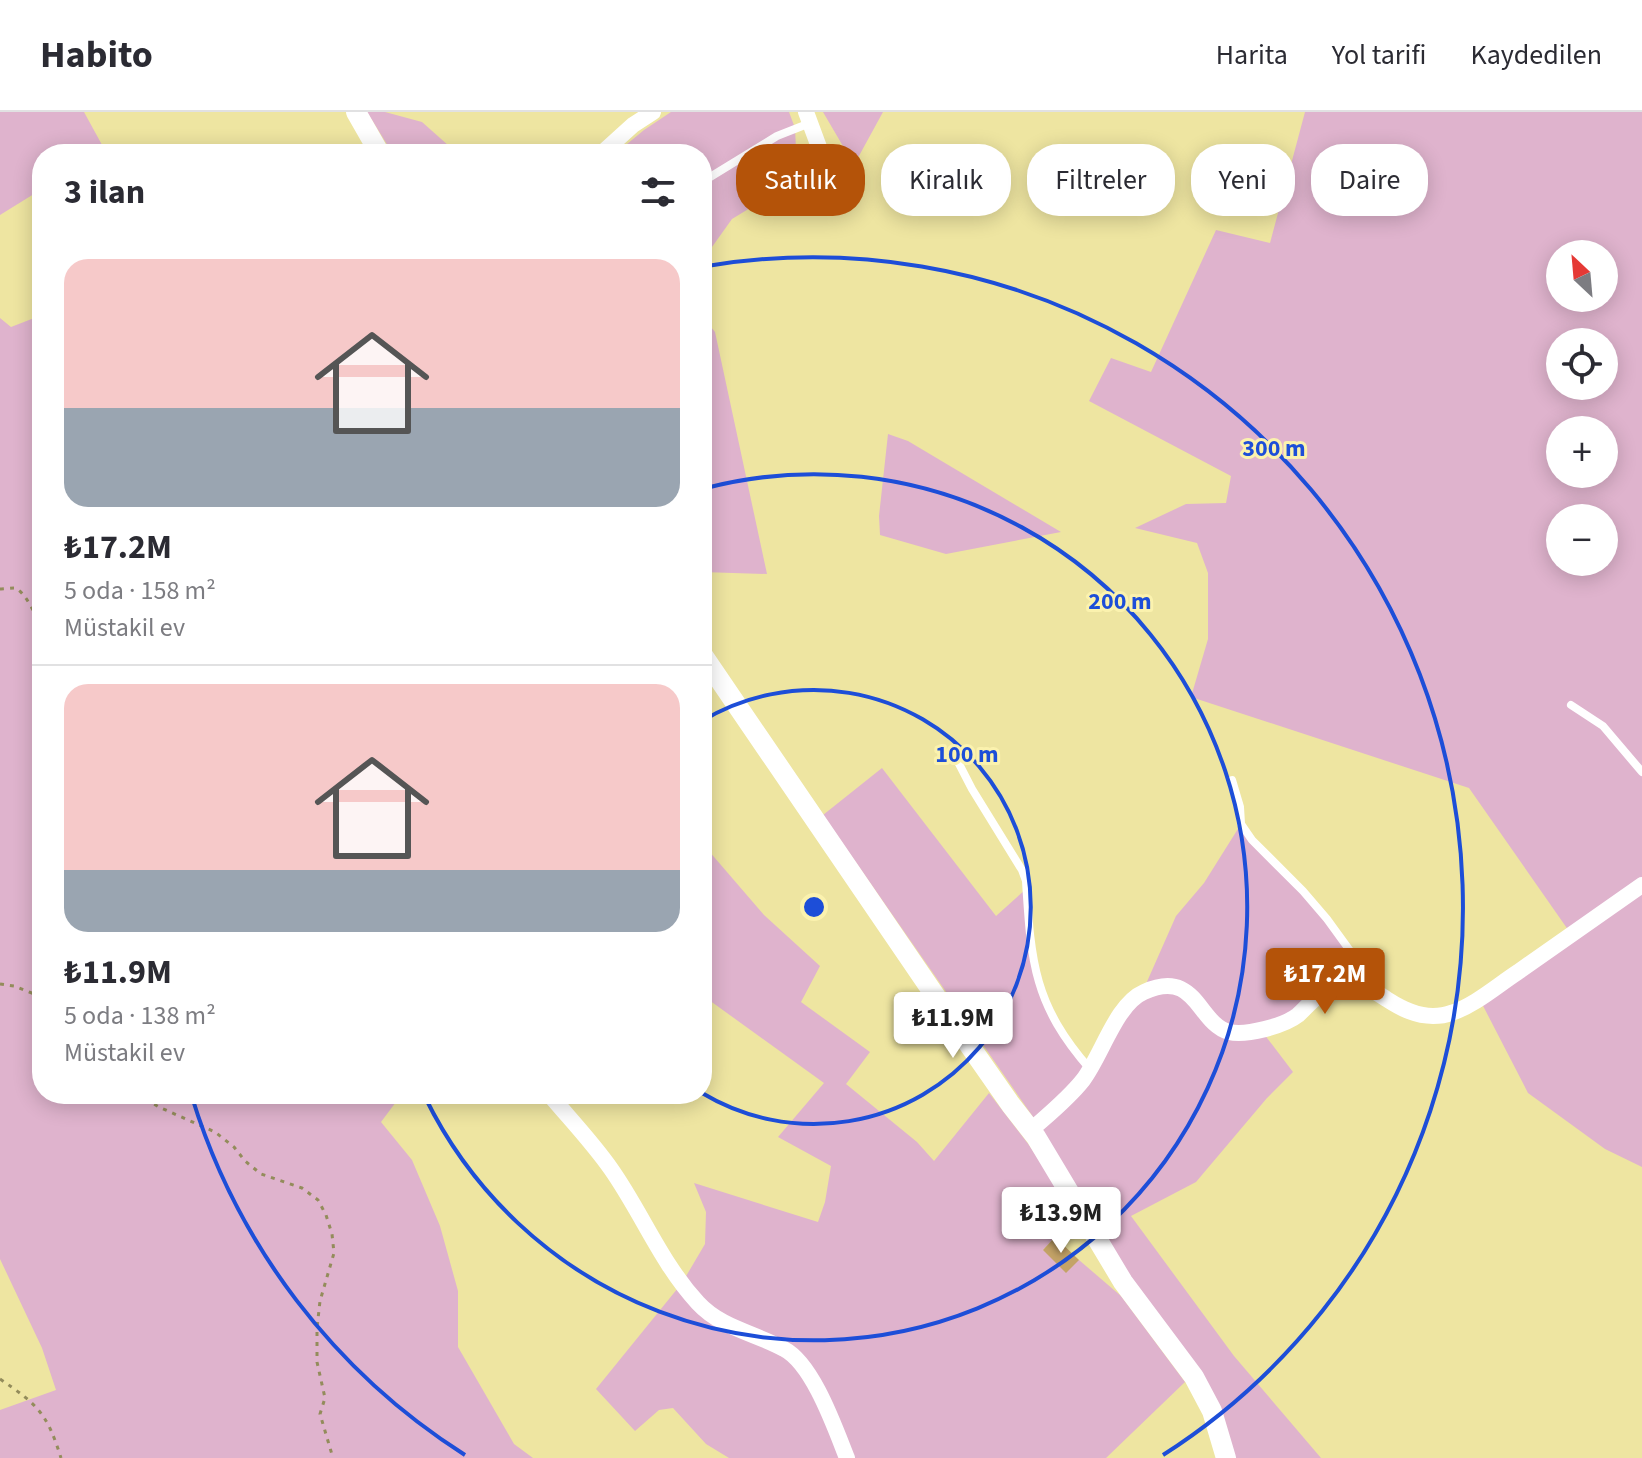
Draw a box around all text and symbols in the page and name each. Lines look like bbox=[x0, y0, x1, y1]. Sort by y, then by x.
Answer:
text: Habito bbox=[40, 28, 153, 82]
text: Harita bbox=[1216, 35, 1288, 75]
text: Yol tarifi bbox=[1332, 35, 1427, 75]
text: Kaydedilen bbox=[1471, 35, 1602, 75]
chip: Satılık bbox=[736, 144, 865, 216]
chip: Kiralık bbox=[881, 144, 1011, 216]
chip: Filtreler bbox=[1027, 144, 1175, 216]
chip: Yeni bbox=[1191, 144, 1295, 216]
chip: Daire bbox=[1311, 144, 1428, 216]
text: 3 ilan bbox=[64, 168, 145, 217]
icon: filters bbox=[636, 170, 680, 214]
north arrow bbox=[1546, 240, 1618, 312]
map controls bbox=[1546, 240, 1618, 576]
icon: home bbox=[300, 311, 444, 455]
button: locate bbox=[1546, 328, 1618, 400]
button: + bbox=[1546, 416, 1618, 488]
text: 300 m bbox=[1242, 431, 1306, 466]
button: − bbox=[1546, 504, 1618, 576]
text: ₺17.2M bbox=[64, 523, 172, 572]
text: 5 oda · 158 m² bbox=[64, 572, 216, 609]
text: 200 m bbox=[1088, 584, 1152, 619]
text: Müstakil ev bbox=[64, 609, 185, 646]
icon: home bbox=[300, 736, 444, 880]
text: 100 m bbox=[935, 737, 999, 772]
centre of rings bbox=[800, 893, 828, 921]
text: ₺11.9M bbox=[64, 948, 172, 997]
pin: ₺17.2M bbox=[1260, 948, 1390, 1016]
text: ₺17.2M bbox=[1284, 955, 1366, 992]
pin: ₺11.9M bbox=[888, 992, 1018, 1060]
text: 5 oda · 138 m² bbox=[64, 997, 216, 1034]
text: ₺11.9M bbox=[912, 999, 994, 1036]
text: Müstakil ev bbox=[64, 1034, 185, 1071]
pin: ₺13.9M bbox=[996, 1187, 1126, 1255]
text: ₺13.9M bbox=[1020, 1194, 1102, 1231]

